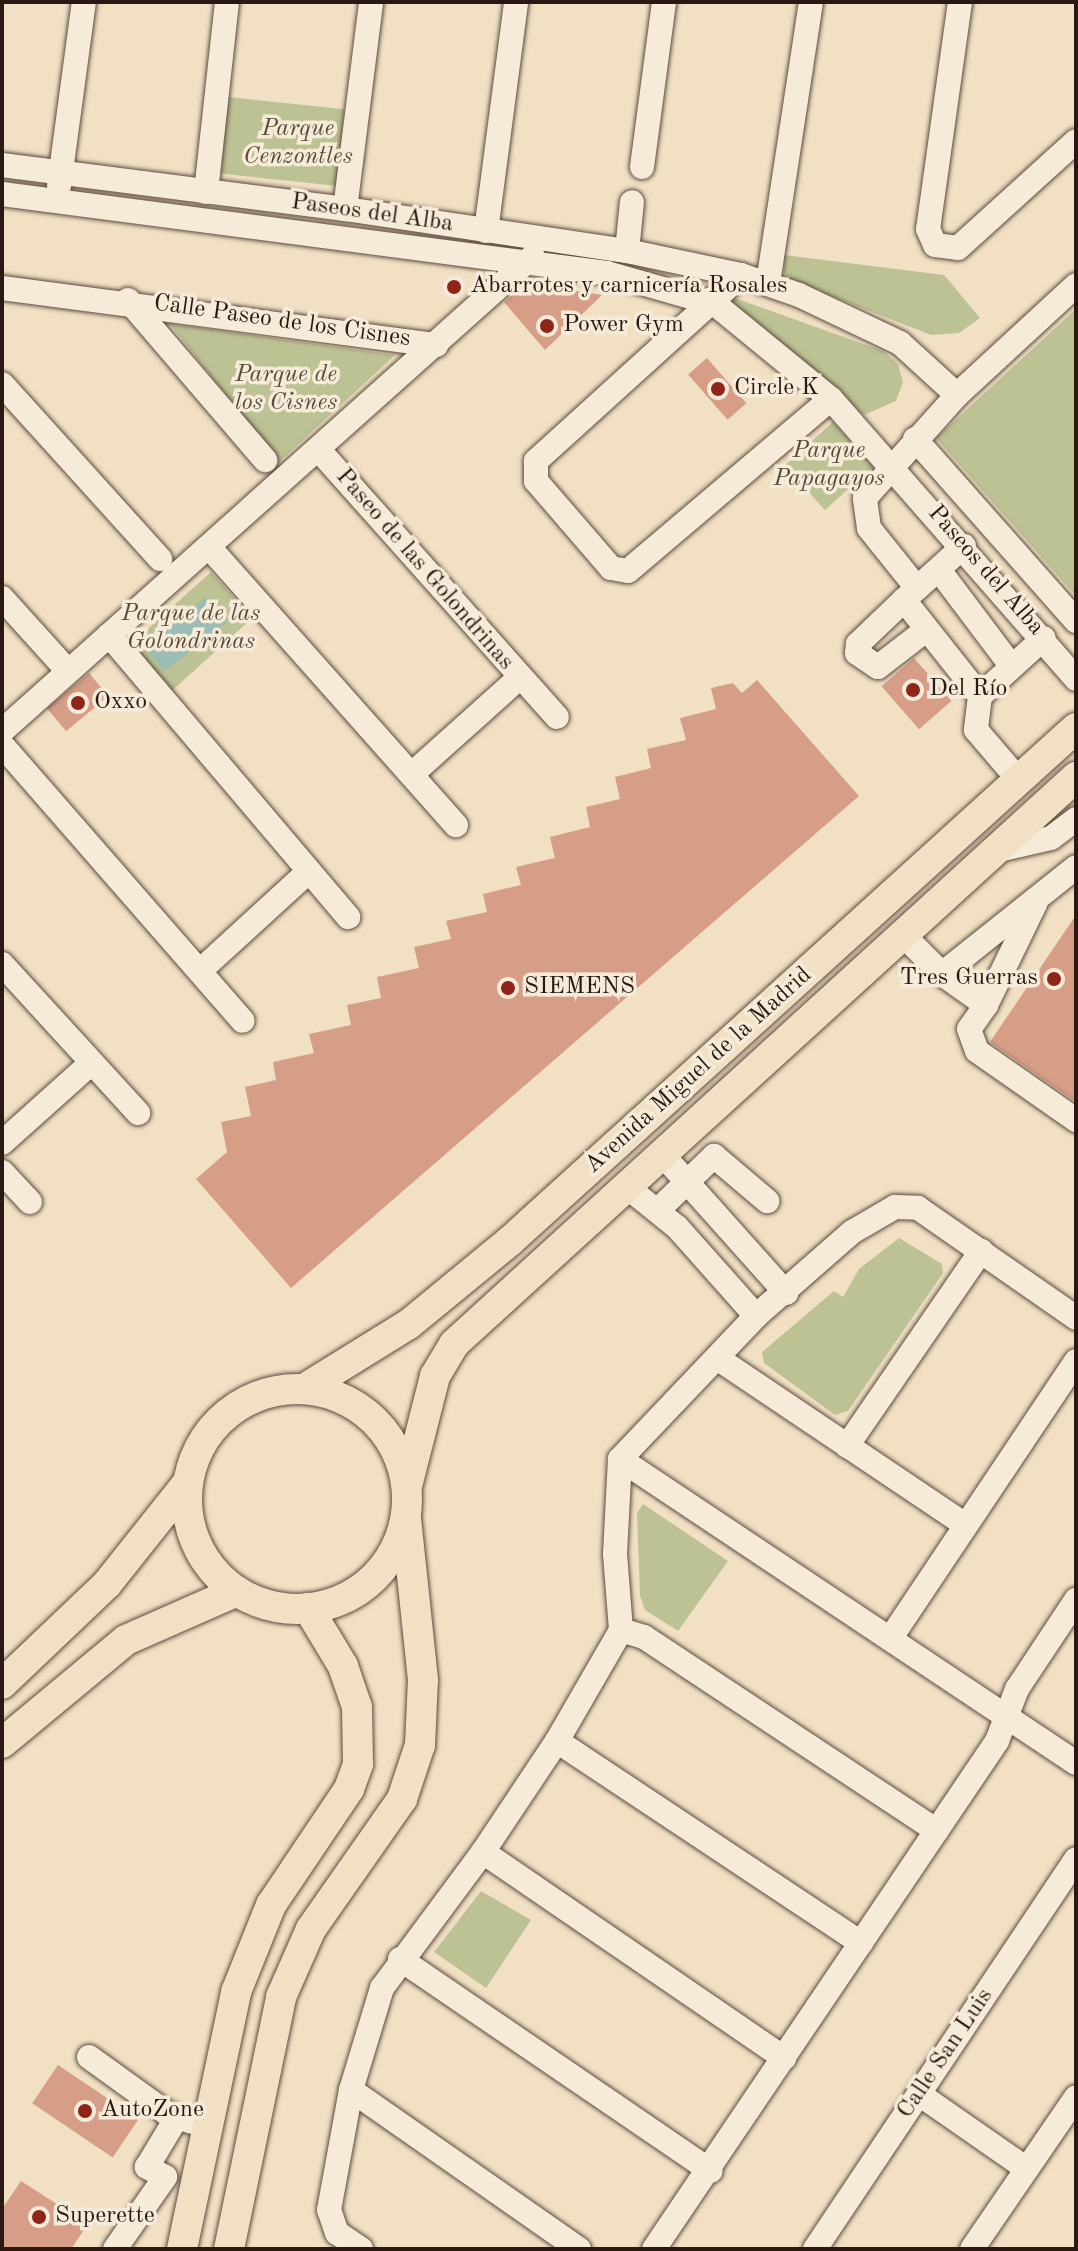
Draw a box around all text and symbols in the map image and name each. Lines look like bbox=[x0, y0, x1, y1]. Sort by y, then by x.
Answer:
park label: Parque Cenzontles bbox=[243, 116, 353, 172]
street label: Paseos del Alba bbox=[289, 188, 455, 240]
place label: Abarrotes y carnicería Rosales bbox=[470, 273, 787, 301]
marker: Abarrotes y carnicería Rosales bbox=[445, 278, 463, 296]
street label: Calle Paseo de los Cisnes bbox=[152, 290, 412, 354]
place label: Power Gym bbox=[563, 312, 684, 340]
marker: Power Gym bbox=[538, 317, 556, 335]
park label: Parque de los Cisnes bbox=[235, 362, 337, 418]
place label: Circle K bbox=[734, 375, 819, 403]
marker: Circle K bbox=[709, 380, 727, 398]
park label: Parque Papagayos bbox=[773, 438, 885, 494]
street label: Paseo de las Golondrinas bbox=[329, 463, 519, 677]
street label: Paseos del Alba bbox=[921, 500, 1049, 642]
park label: Parque de las Golondrinas bbox=[122, 601, 260, 657]
place label: Del Río bbox=[929, 676, 1008, 704]
marker: Del Río bbox=[904, 681, 922, 699]
place label: Oxxo bbox=[94, 689, 147, 717]
marker: Oxxo bbox=[69, 694, 87, 712]
street label: Avenida Miguel de la Madrid bbox=[580, 962, 818, 1180]
place label: Tres Guerras bbox=[900, 965, 1038, 993]
marker: Tres Guerras bbox=[1045, 970, 1063, 988]
place label: SIEMENS bbox=[524, 974, 635, 1002]
marker: SIEMENS bbox=[499, 979, 517, 997]
street label: Calle San Luis bbox=[892, 1983, 1000, 2125]
place label: AutoZone bbox=[101, 2097, 204, 2125]
marker: AutoZone bbox=[76, 2102, 94, 2120]
place label: Superette bbox=[55, 2203, 155, 2231]
marker: Superette bbox=[30, 2208, 48, 2226]

